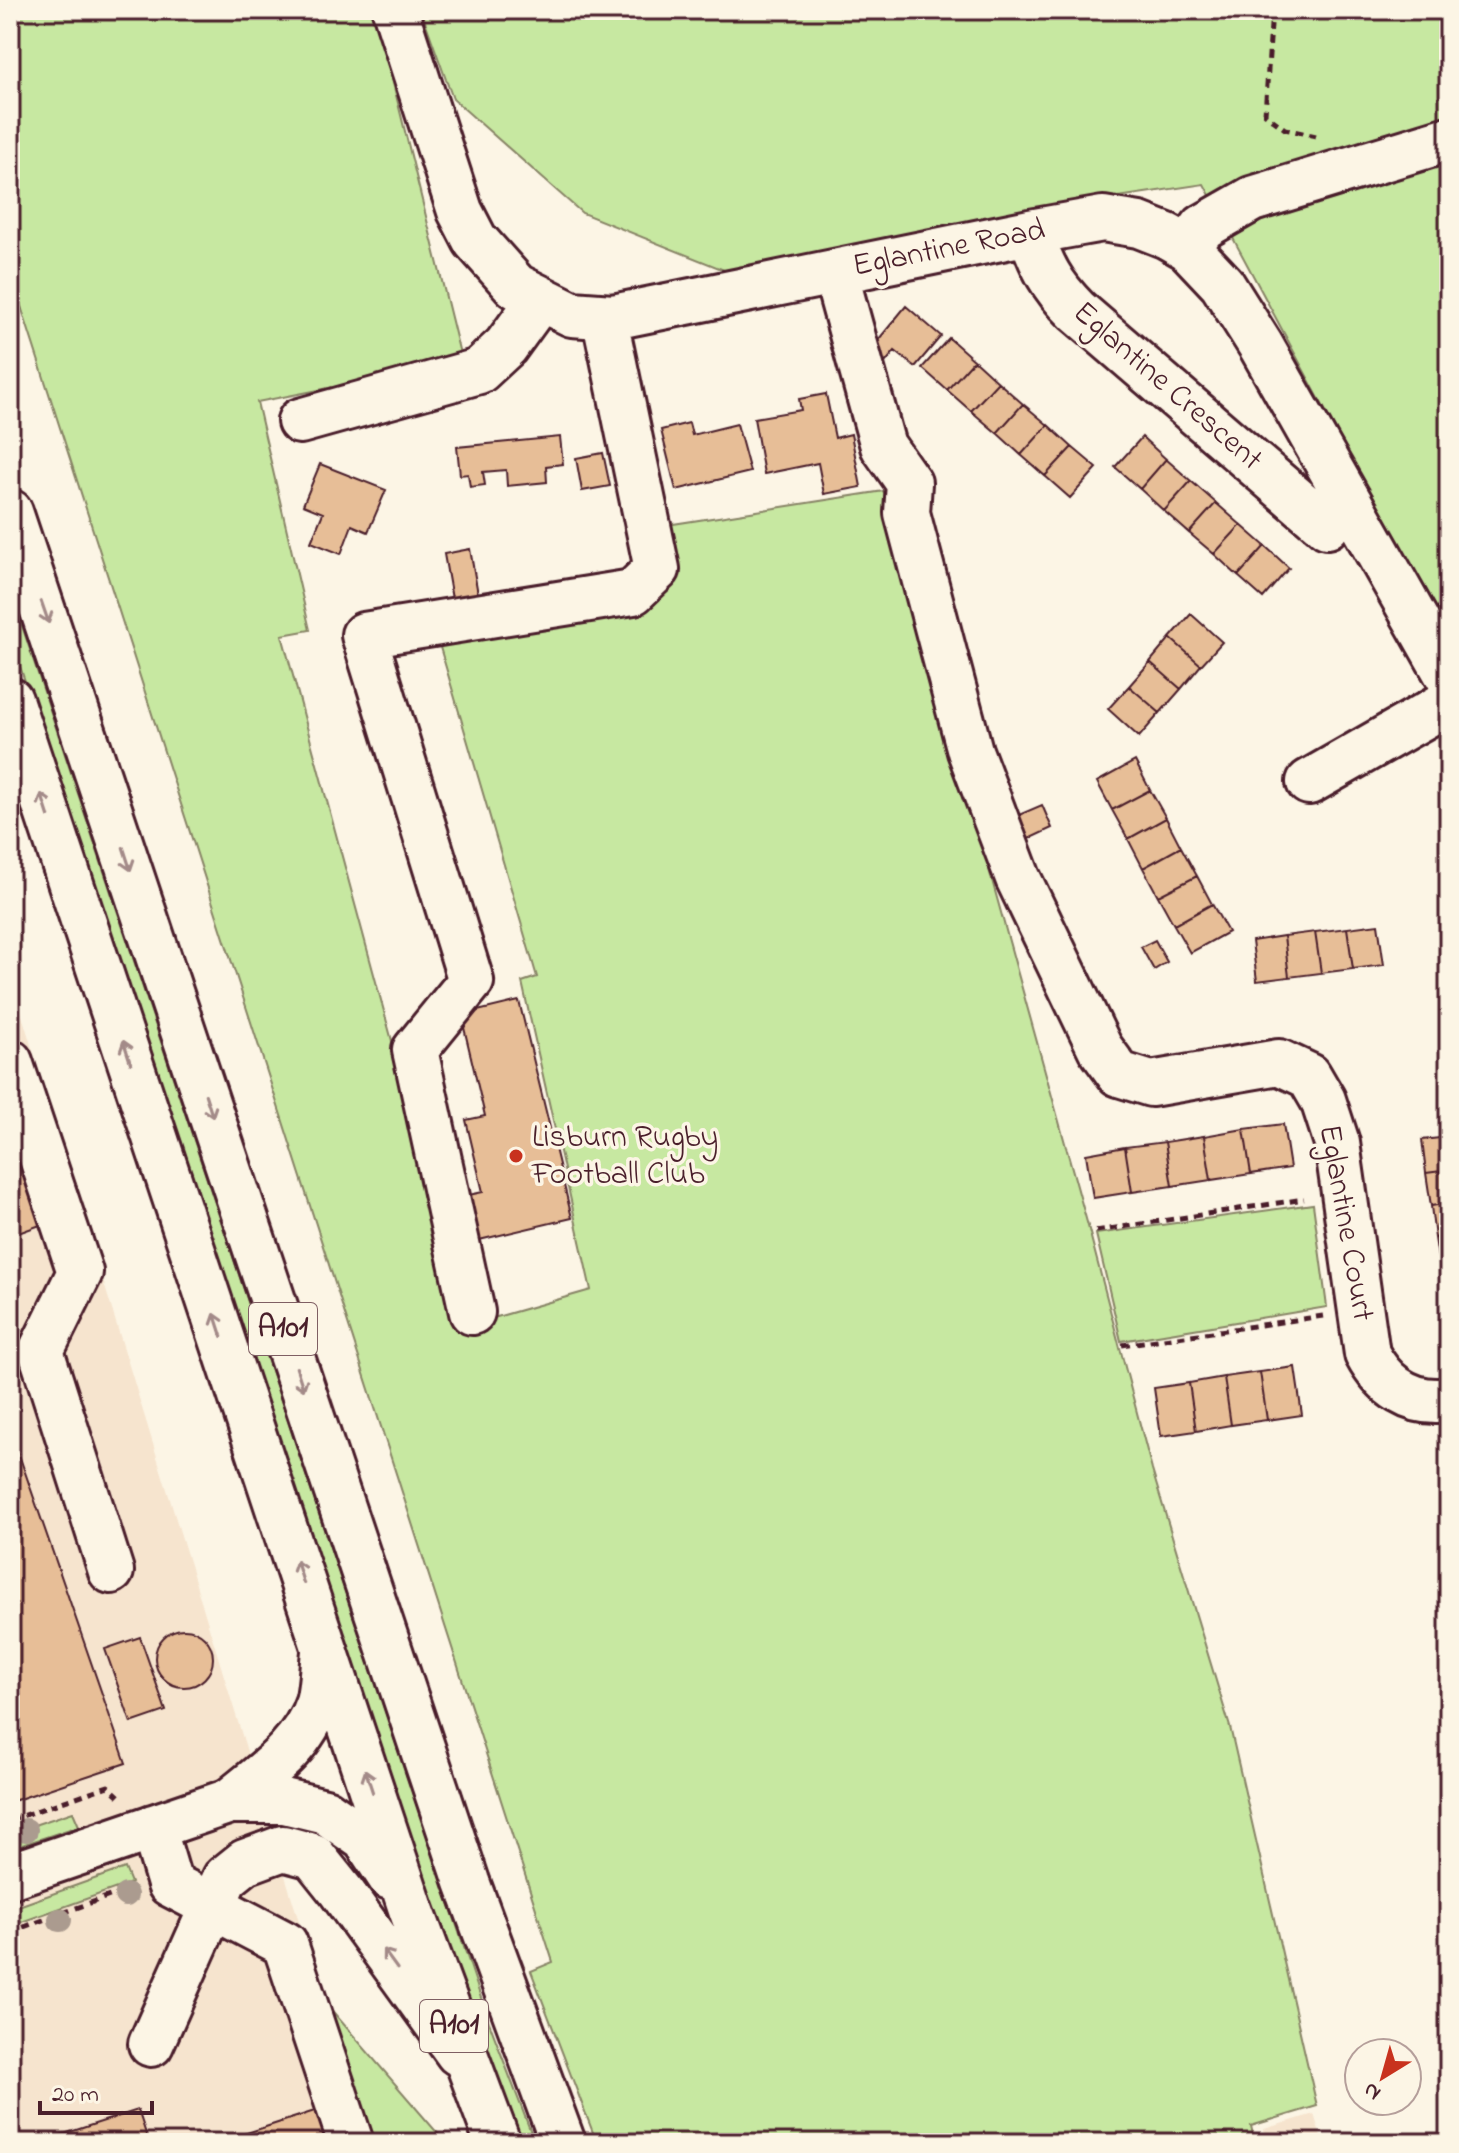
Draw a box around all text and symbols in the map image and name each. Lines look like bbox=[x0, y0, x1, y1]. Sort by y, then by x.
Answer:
street label: Eglantine Road bbox=[849, 207, 1049, 291]
street label: Eglantine Crescent bbox=[1061, 291, 1273, 483]
one-way arrow bbox=[38, 600, 53, 625]
one-way arrow bbox=[37, 793, 51, 818]
one-way arrow bbox=[121, 846, 135, 871]
one-way arrow bbox=[119, 1039, 134, 1064]
one-way arrow bbox=[203, 1093, 218, 1118]
place label: Lisburn Rugby Football Club bbox=[531, 1115, 718, 1199]
street label: Eglantine Court bbox=[1305, 1121, 1385, 1325]
marker: Lisburn Rugby Football Club bbox=[507, 1147, 525, 1165]
road number: A101 bbox=[249, 1303, 317, 1355]
one-way arrow bbox=[210, 1313, 225, 1338]
one-way arrow bbox=[294, 1366, 308, 1391]
one-way arrow bbox=[292, 1559, 307, 1584]
one-way arrow bbox=[361, 1769, 376, 1794]
one-way arrow bbox=[382, 1949, 399, 1970]
road number: A101 bbox=[420, 2000, 488, 2052]
north arrow bbox=[1343, 2037, 1423, 2117]
scale bar bbox=[40, 2065, 152, 2115]
text: N bbox=[1357, 2073, 1388, 2108]
text: 20 m bbox=[52, 2078, 99, 2113]

